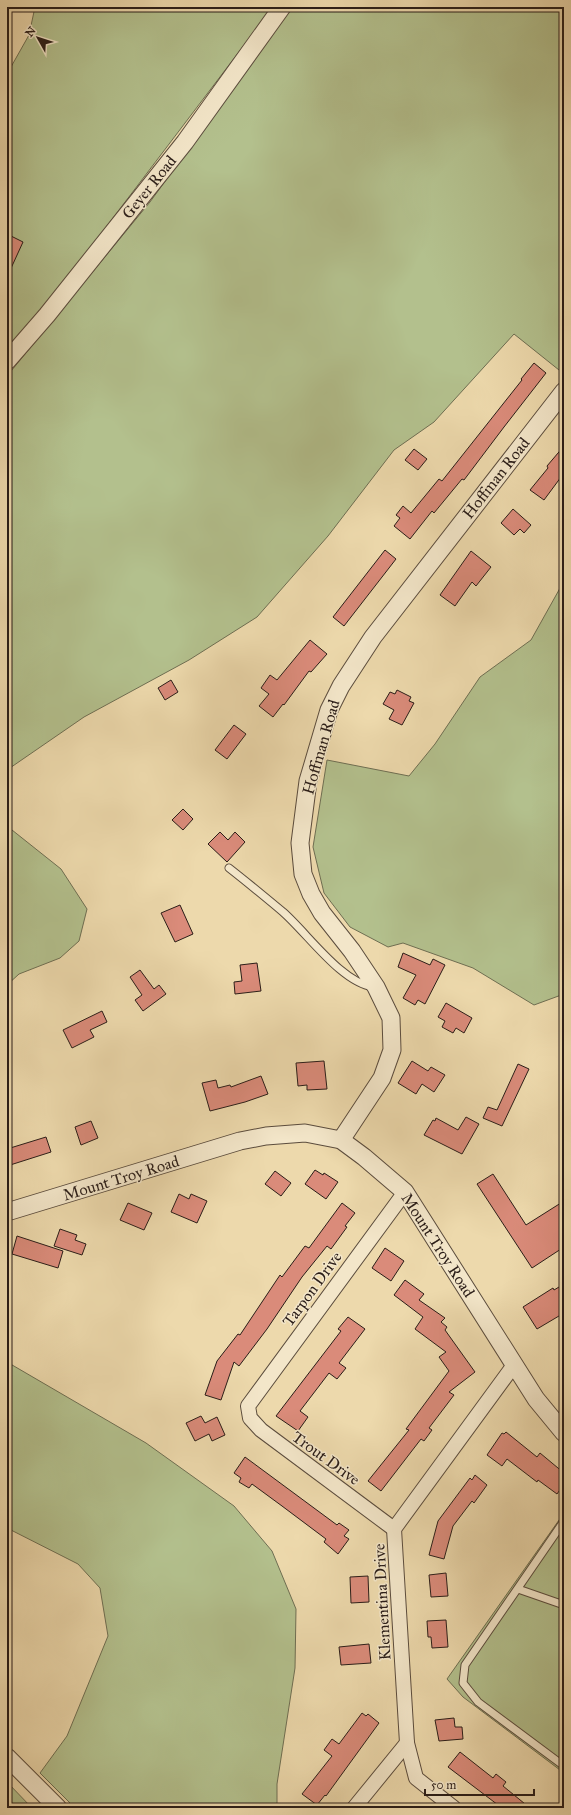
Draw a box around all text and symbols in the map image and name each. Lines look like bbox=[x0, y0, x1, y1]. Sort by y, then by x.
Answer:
north arrow bbox=[18, 18, 58, 58]
text: N bbox=[23, 24, 39, 40]
street label: Geyer Road bbox=[118, 152, 180, 222]
street label: Hoffman Road bbox=[458, 434, 534, 522]
street label: Hoffman Road bbox=[298, 697, 344, 797]
street label: Mount Troy Road bbox=[61, 1151, 181, 1205]
street label: Mount Troy Road bbox=[397, 1189, 479, 1301]
street label: Tarpon Drive bbox=[278, 1248, 346, 1330]
street label: Trout Drive bbox=[288, 1427, 364, 1489]
street label: Klementina Drive bbox=[369, 1543, 395, 1661]
scale bar bbox=[425, 1771, 534, 1797]
text: 50 m bbox=[431, 1778, 456, 1792]

